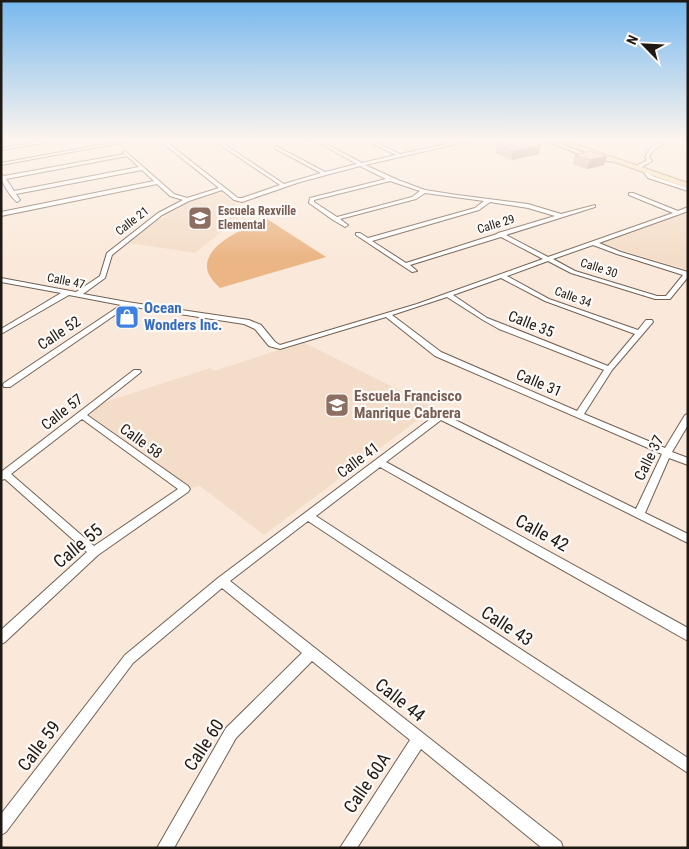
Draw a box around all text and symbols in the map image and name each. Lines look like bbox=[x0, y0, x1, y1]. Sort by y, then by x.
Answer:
north arrow bbox=[619, 20, 669, 70]
text: N bbox=[623, 33, 641, 47]
street label: Calle 21 bbox=[113, 204, 151, 238]
place label: Escuela Rexville Elemental bbox=[218, 204, 296, 232]
school or university icon: Escuela Rexville Elemental bbox=[187, 205, 213, 231]
street label: Calle 29 bbox=[476, 212, 516, 236]
street label: Calle 30 bbox=[579, 255, 619, 281]
street label: Calle 47 bbox=[46, 270, 86, 292]
street label: Calle 34 bbox=[553, 284, 593, 310]
place label: Ocean Wonders Inc. bbox=[144, 299, 222, 334]
shop icon: Ocean Wonders Inc. bbox=[114, 304, 140, 330]
street label: Calle 35 bbox=[505, 307, 557, 341]
street label: Calle 52 bbox=[34, 312, 84, 354]
street label: Calle 31 bbox=[513, 365, 565, 401]
place label: Escuela Francisco Manrique Cabrera bbox=[354, 387, 462, 422]
street label: Calle 57 bbox=[38, 390, 86, 434]
school or university icon: Escuela Francisco Manrique Cabrera bbox=[324, 392, 350, 418]
street label: Calle 58 bbox=[116, 420, 166, 462]
street label: Calle 37 bbox=[630, 433, 668, 483]
street label: Calle 41 bbox=[333, 438, 383, 482]
street label: Calle 42 bbox=[512, 509, 573, 556]
street label: Calle 55 bbox=[49, 519, 107, 572]
street label: Calle 43 bbox=[477, 601, 537, 650]
street label: Calle 44 bbox=[371, 674, 429, 726]
street label: Calle 60 bbox=[179, 715, 228, 775]
street label: Calle 59 bbox=[13, 716, 64, 775]
street label: Calle 60A bbox=[339, 748, 395, 817]

